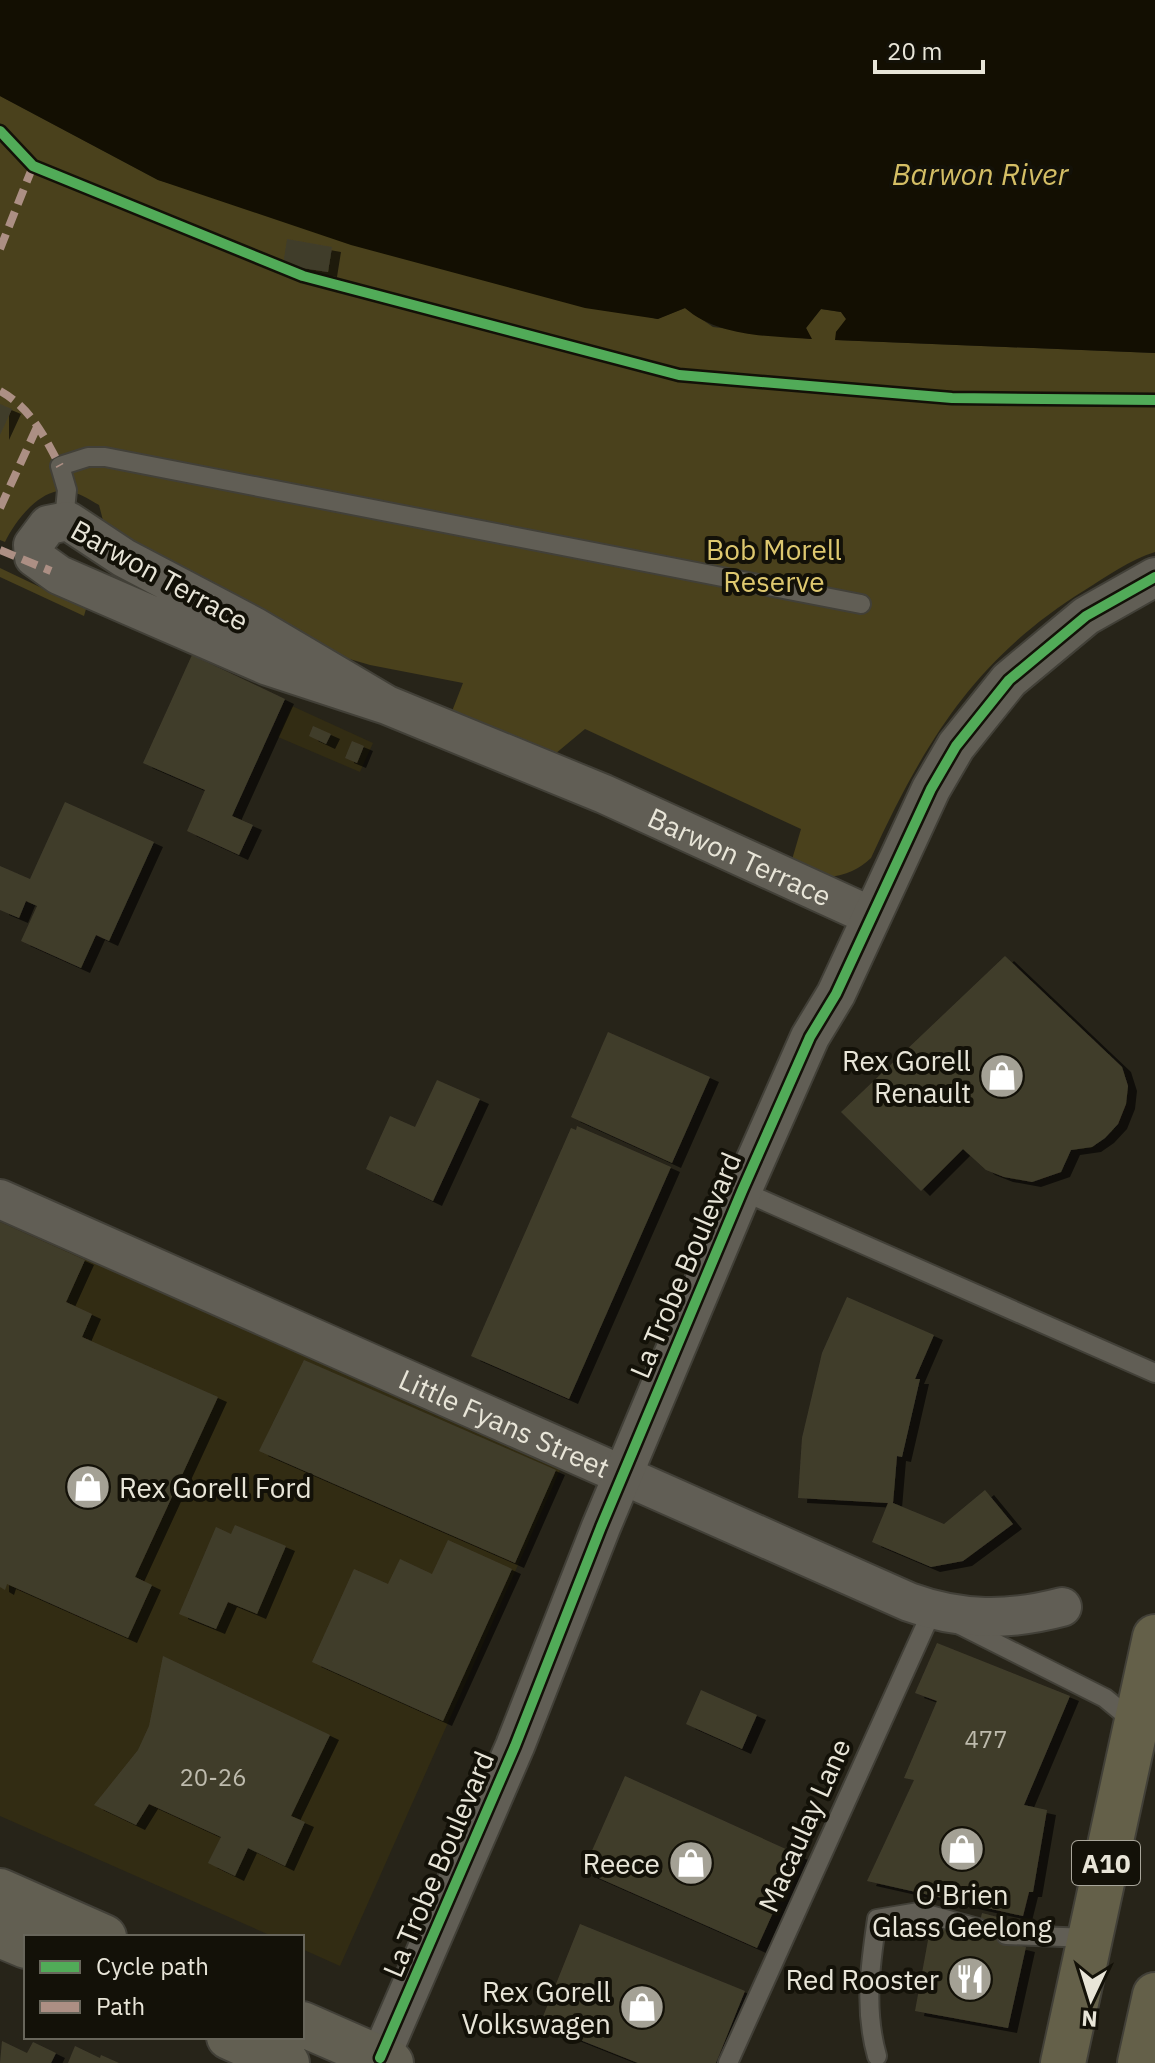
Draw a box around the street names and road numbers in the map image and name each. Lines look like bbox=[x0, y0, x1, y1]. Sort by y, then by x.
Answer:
street label: Barwon Terrace bbox=[65, 511, 255, 639]
street label: Barwon Terrace bbox=[642, 798, 838, 914]
street label: La Trobe Boulevard bbox=[621, 1146, 749, 1384]
street label: Little Fyans Street bbox=[394, 1360, 616, 1486]
street label: Macaulay Lane bbox=[749, 1733, 859, 1917]
street label: La Trobe Boulevard bbox=[374, 1745, 502, 1983]
road number: A10 bbox=[1072, 1841, 1140, 1885]

